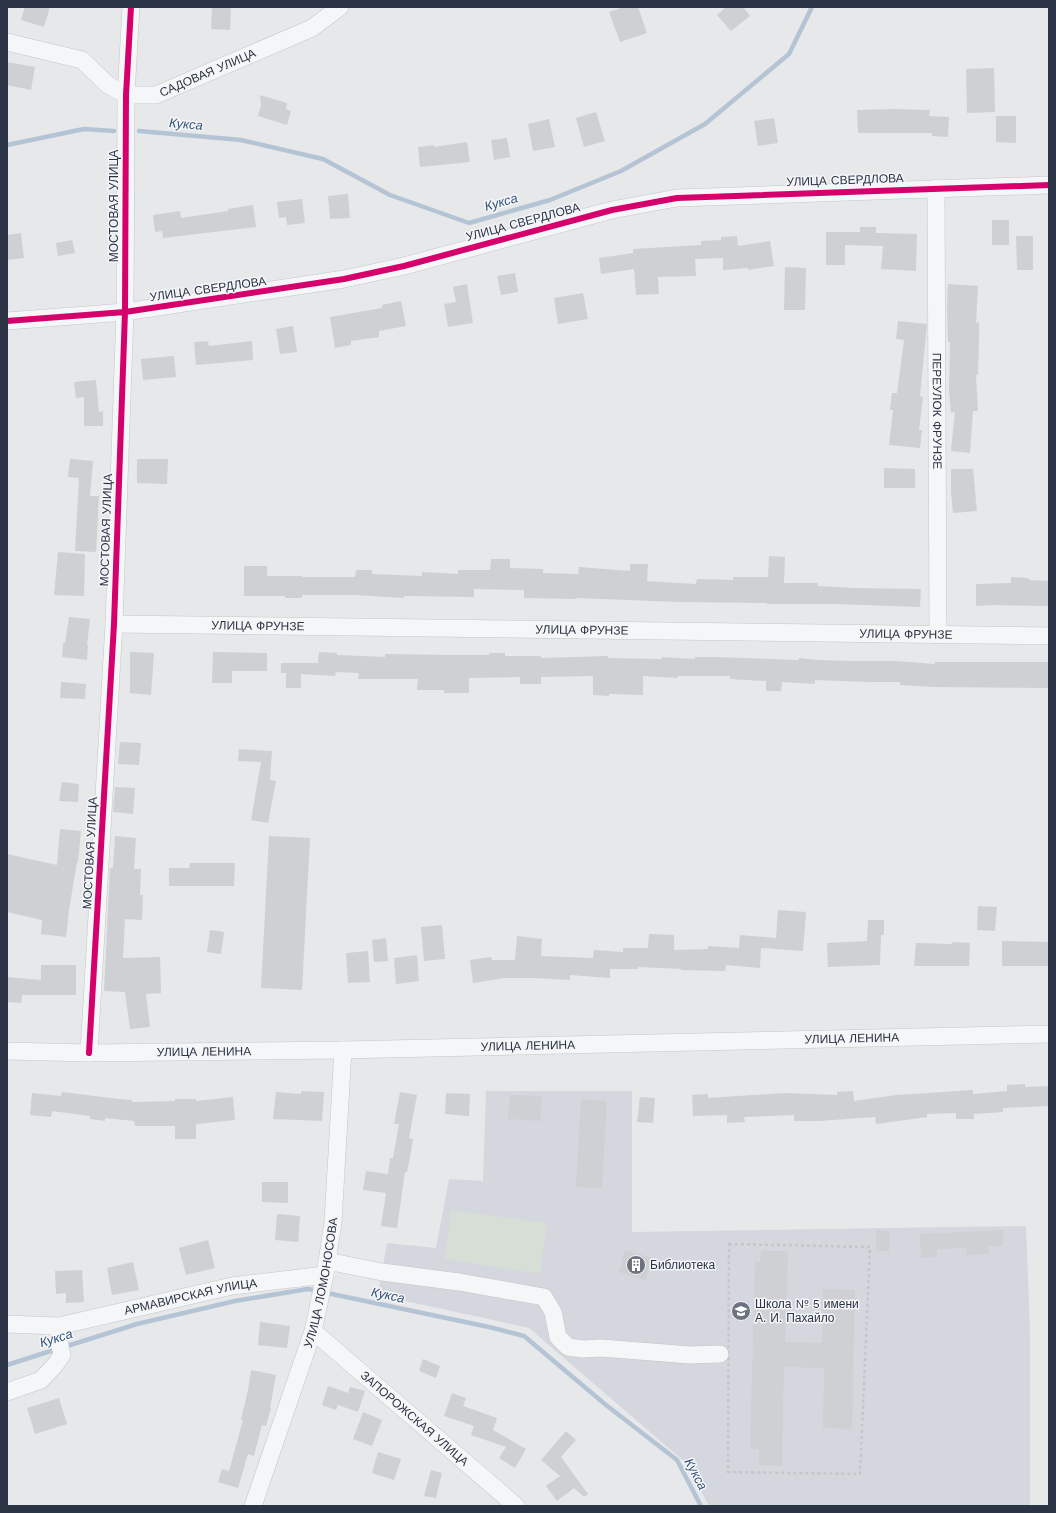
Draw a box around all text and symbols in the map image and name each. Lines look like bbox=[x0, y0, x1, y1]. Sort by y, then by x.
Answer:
street label: САДОВАЯ УЛИЦА bbox=[157, 46, 258, 100]
water label: Кукса bbox=[169, 115, 203, 133]
street label: МОСТОВАЯ УЛИЦА bbox=[107, 150, 121, 262]
street label: УЛИЦА СВЕРДЛОВА bbox=[786, 171, 904, 189]
water label: Кукса bbox=[483, 190, 519, 214]
street label: УЛИЦА СВЕРДЛОВА bbox=[464, 200, 582, 244]
street label: УЛИЦА СВЕРДЛОВА bbox=[149, 274, 267, 304]
street label: ПЕРЕУЛОК ФРУНЗЕ bbox=[930, 353, 944, 469]
street label: МОСТОВАЯ УЛИЦА bbox=[97, 473, 115, 587]
street label: УЛИЦА ФРУНЗЕ bbox=[211, 618, 305, 633]
street label: УЛИЦА ФРУНЗЕ bbox=[535, 622, 629, 638]
street label: УЛИЦА ФРУНЗЕ bbox=[859, 627, 953, 642]
street label: МОСТОВАЯ УЛИЦА bbox=[80, 796, 100, 910]
street label: УЛИЦА ЛЕНИНА bbox=[804, 1030, 899, 1047]
street label: УЛИЦА ЛЕНИНА bbox=[480, 1038, 575, 1054]
street label: УЛИЦА ЛЕНИНА bbox=[157, 1044, 251, 1059]
street label: УЛИЦА ЛОМОНОСОВА bbox=[301, 1217, 340, 1350]
building icon: Библиотека bbox=[625, 1254, 647, 1276]
place label: Библиотека bbox=[650, 1258, 716, 1272]
street label: АРМАВИРСКАЯ УЛИЦА bbox=[123, 1276, 258, 1318]
water label: Кукса bbox=[370, 1284, 406, 1306]
place label: Школа № 5 имени А. И. Пахайло bbox=[755, 1297, 859, 1325]
school or university icon: Школа № 5 имени А. И. Пахайло bbox=[730, 1300, 752, 1322]
water label: Кукса bbox=[38, 1326, 74, 1350]
street label: ЗАПОРОЖСКАЯ УЛИЦА bbox=[358, 1368, 471, 1469]
water label: Кукса bbox=[681, 1456, 711, 1492]

